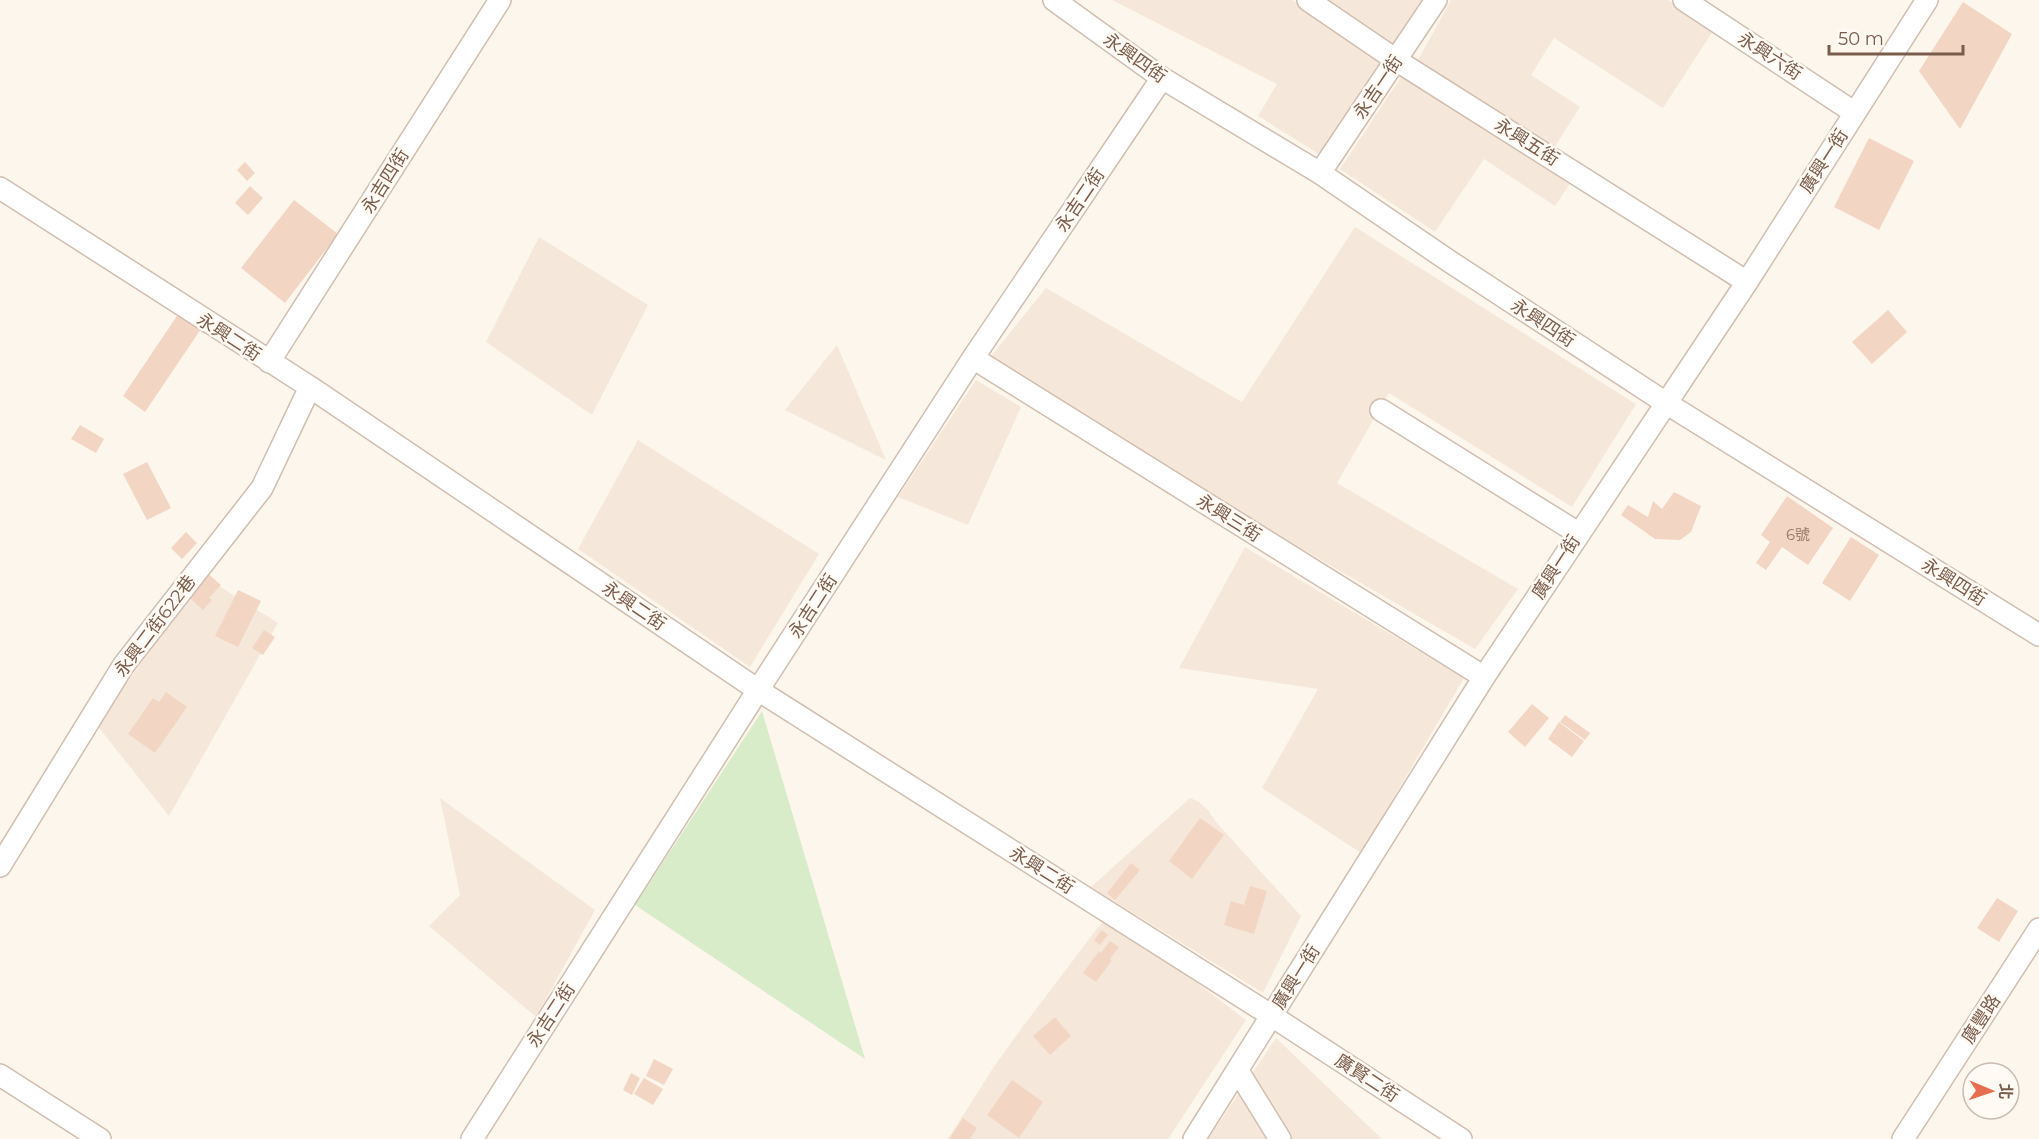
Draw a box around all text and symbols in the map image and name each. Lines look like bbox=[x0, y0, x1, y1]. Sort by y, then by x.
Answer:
scale bar bbox=[1829, 18, 1962, 56]
street label: 永興六街 bbox=[1734, 27, 1806, 85]
street label: 永興四街 bbox=[1099, 28, 1171, 88]
text: 50 m bbox=[1838, 28, 1884, 50]
street label: 永吉一街 bbox=[1349, 51, 1407, 123]
street label: 永興五街 bbox=[1491, 114, 1563, 170]
street label: 廣興一街 bbox=[1795, 125, 1853, 197]
street label: 永吉四街 bbox=[357, 145, 413, 217]
street label: 永吉二街 bbox=[1051, 164, 1109, 236]
street label: 永興四街 bbox=[1507, 294, 1579, 352]
street label: 永興二街 bbox=[193, 308, 265, 366]
street label: 永興三街 bbox=[1193, 490, 1265, 546]
house number: 6號 bbox=[1786, 525, 1810, 544]
street label: 廣興一街 bbox=[1527, 531, 1585, 603]
street label: 永興四街 bbox=[1918, 554, 1990, 610]
street label: 永吉二街 bbox=[784, 570, 842, 642]
street label: 永興二街622巷 bbox=[110, 571, 200, 681]
street label: 永興二街 bbox=[598, 577, 670, 635]
street label: 永興二街 bbox=[1006, 842, 1078, 898]
street label: 廣興一街 bbox=[1268, 941, 1324, 1013]
street label: 永吉二街 bbox=[522, 979, 580, 1051]
street label: 廣豐路 bbox=[1957, 990, 2005, 1048]
street label: 廣賢二街 bbox=[1331, 1049, 1403, 1107]
north arrow bbox=[1961, 1061, 2021, 1121]
text: 北 bbox=[1996, 1083, 2015, 1100]

